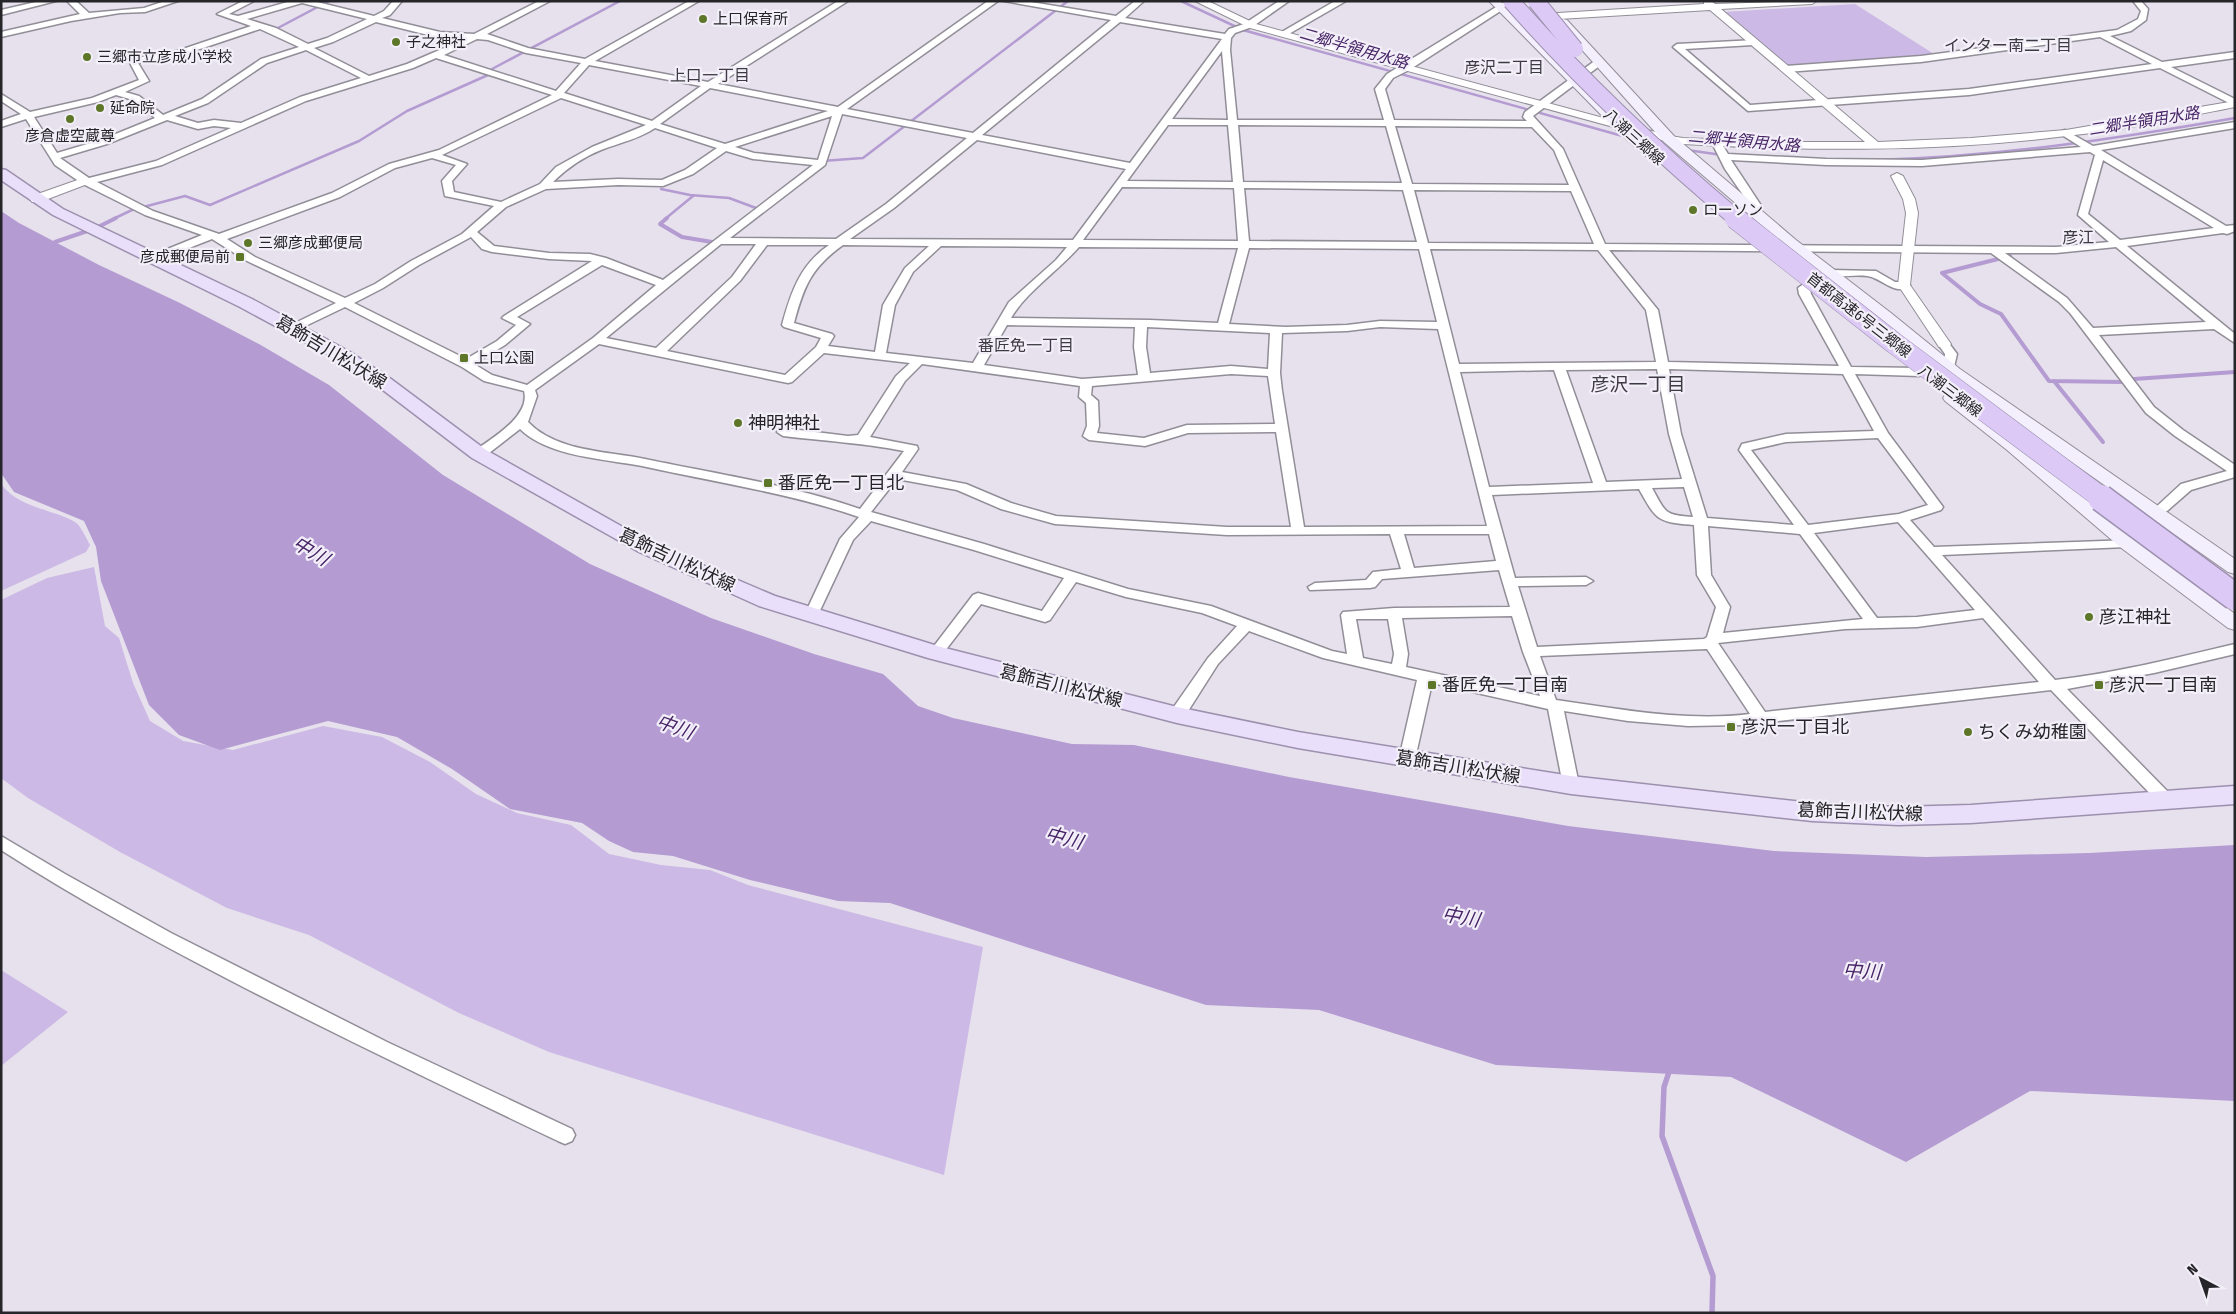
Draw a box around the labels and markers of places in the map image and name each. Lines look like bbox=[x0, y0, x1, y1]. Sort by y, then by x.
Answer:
place label: 上口保育所 bbox=[713, 10, 788, 28]
marker: 上口保育所 bbox=[697, 13, 709, 25]
place label: 子之神社 bbox=[406, 33, 466, 51]
marker: 子之神社 bbox=[390, 36, 402, 48]
place label: 三郷市立彦成小学校 bbox=[97, 48, 232, 66]
marker: 三郷市立彦成小学校 bbox=[81, 51, 93, 63]
place label: 延命院 bbox=[110, 99, 155, 117]
marker: 延命院 bbox=[94, 102, 106, 114]
marker: 彦倉虚空蔵尊 bbox=[64, 113, 76, 125]
place label: 彦倉虚空蔵尊 bbox=[25, 127, 115, 145]
place label: ローソン bbox=[1703, 201, 1763, 219]
marker: ローソン bbox=[1687, 204, 1699, 216]
place label: 三郷彦成郵便局 bbox=[258, 234, 363, 252]
marker: 三郷彦成郵便局 bbox=[242, 237, 254, 249]
place label: 彦成郵便局前 bbox=[140, 248, 230, 266]
marker: 彦成郵便局前 bbox=[234, 251, 246, 263]
place label: 上口公園 bbox=[474, 349, 534, 367]
marker: 上口公園 bbox=[458, 352, 470, 364]
place label: 神明神社 bbox=[748, 412, 820, 434]
marker: 神明神社 bbox=[732, 417, 744, 429]
place label: 番匠免一丁目北 bbox=[778, 472, 904, 494]
marker: 番匠免一丁目北 bbox=[762, 477, 774, 489]
place label: 彦江神社 bbox=[2099, 606, 2171, 628]
marker: 彦江神社 bbox=[2083, 611, 2095, 623]
place label: 番匠免一丁目南 bbox=[1442, 674, 1568, 696]
place label: 彦沢一丁目南 bbox=[2109, 674, 2217, 696]
marker: 番匠免一丁目南 bbox=[1426, 679, 1438, 691]
marker: 彦沢一丁目南 bbox=[2093, 679, 2105, 691]
place label: 彦沢一丁目北 bbox=[1741, 716, 1849, 738]
marker: 彦沢一丁目北 bbox=[1725, 721, 1737, 733]
place label: ちくみ幼稚園 bbox=[1978, 721, 2087, 743]
marker: ちくみ幼稚園 bbox=[1962, 726, 1974, 738]

